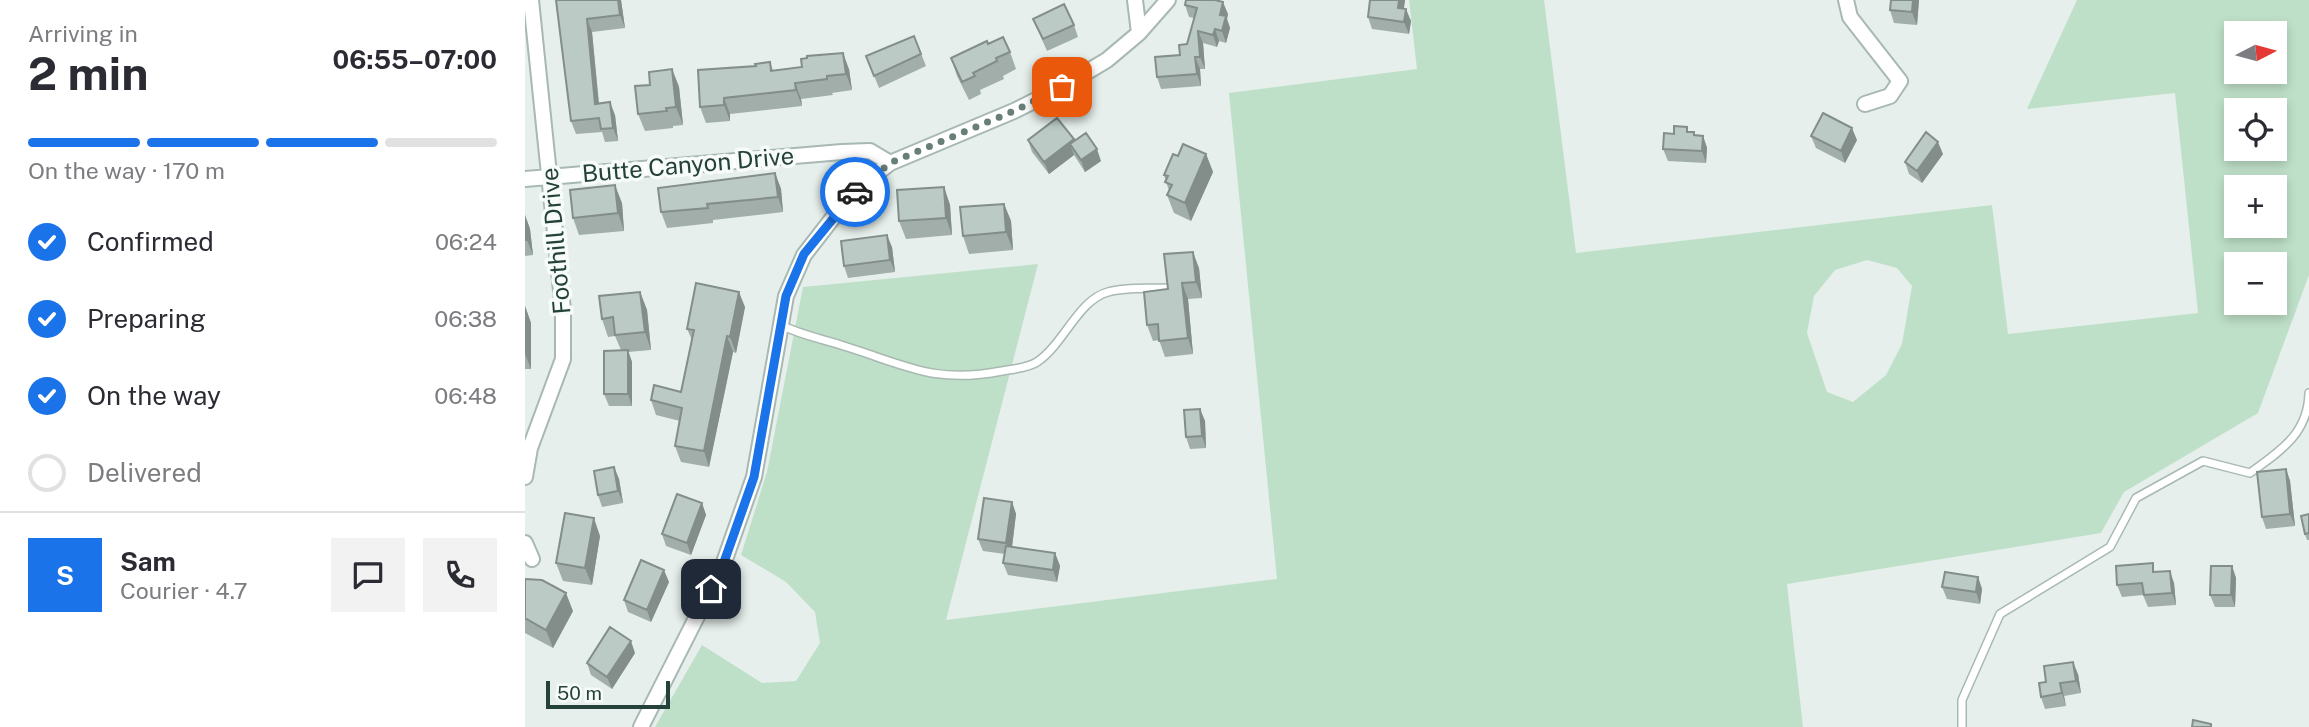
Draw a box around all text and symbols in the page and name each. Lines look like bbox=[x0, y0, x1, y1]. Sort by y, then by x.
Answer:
text: Arriving in bbox=[28, 20, 138, 47]
north arrow bbox=[2224, 21, 2287, 84]
map controls bbox=[2224, 21, 2287, 315]
text: 06:55–07:00 bbox=[333, 44, 497, 75]
text: 2 min bbox=[28, 46, 148, 100]
pin bbox=[1032, 57, 1092, 117]
icon: bag bbox=[1043, 68, 1081, 106]
button: locate bbox=[2224, 98, 2287, 161]
street label: Butte Canyon Drive bbox=[581, 141, 795, 187]
text: On the way · 170 m bbox=[28, 157, 225, 184]
courier bbox=[820, 157, 890, 227]
street label: Foothill Drive bbox=[535, 167, 575, 316]
icon: car bbox=[836, 173, 874, 211]
button: + bbox=[2224, 175, 2287, 238]
icon: check bbox=[28, 223, 66, 261]
text: Confirmed bbox=[87, 226, 214, 257]
text: 06:24 bbox=[435, 228, 497, 255]
button: − bbox=[2224, 252, 2287, 315]
icon: check bbox=[28, 300, 66, 338]
text: Preparing bbox=[87, 303, 206, 334]
text: 06:38 bbox=[434, 305, 497, 332]
icon: check bbox=[28, 377, 66, 415]
text: On the way bbox=[87, 380, 221, 411]
text: 06:48 bbox=[434, 382, 497, 409]
text: Delivered bbox=[87, 457, 202, 488]
button: chat bbox=[331, 538, 405, 612]
button: phone bbox=[423, 538, 497, 612]
text: Sam bbox=[120, 546, 176, 577]
pin bbox=[681, 559, 741, 619]
text: S bbox=[56, 560, 74, 591]
icon: home bbox=[692, 570, 730, 608]
text: Courier · 4.7 bbox=[120, 577, 248, 604]
scale bar bbox=[546, 678, 670, 710]
text: 50 m bbox=[557, 682, 602, 704]

